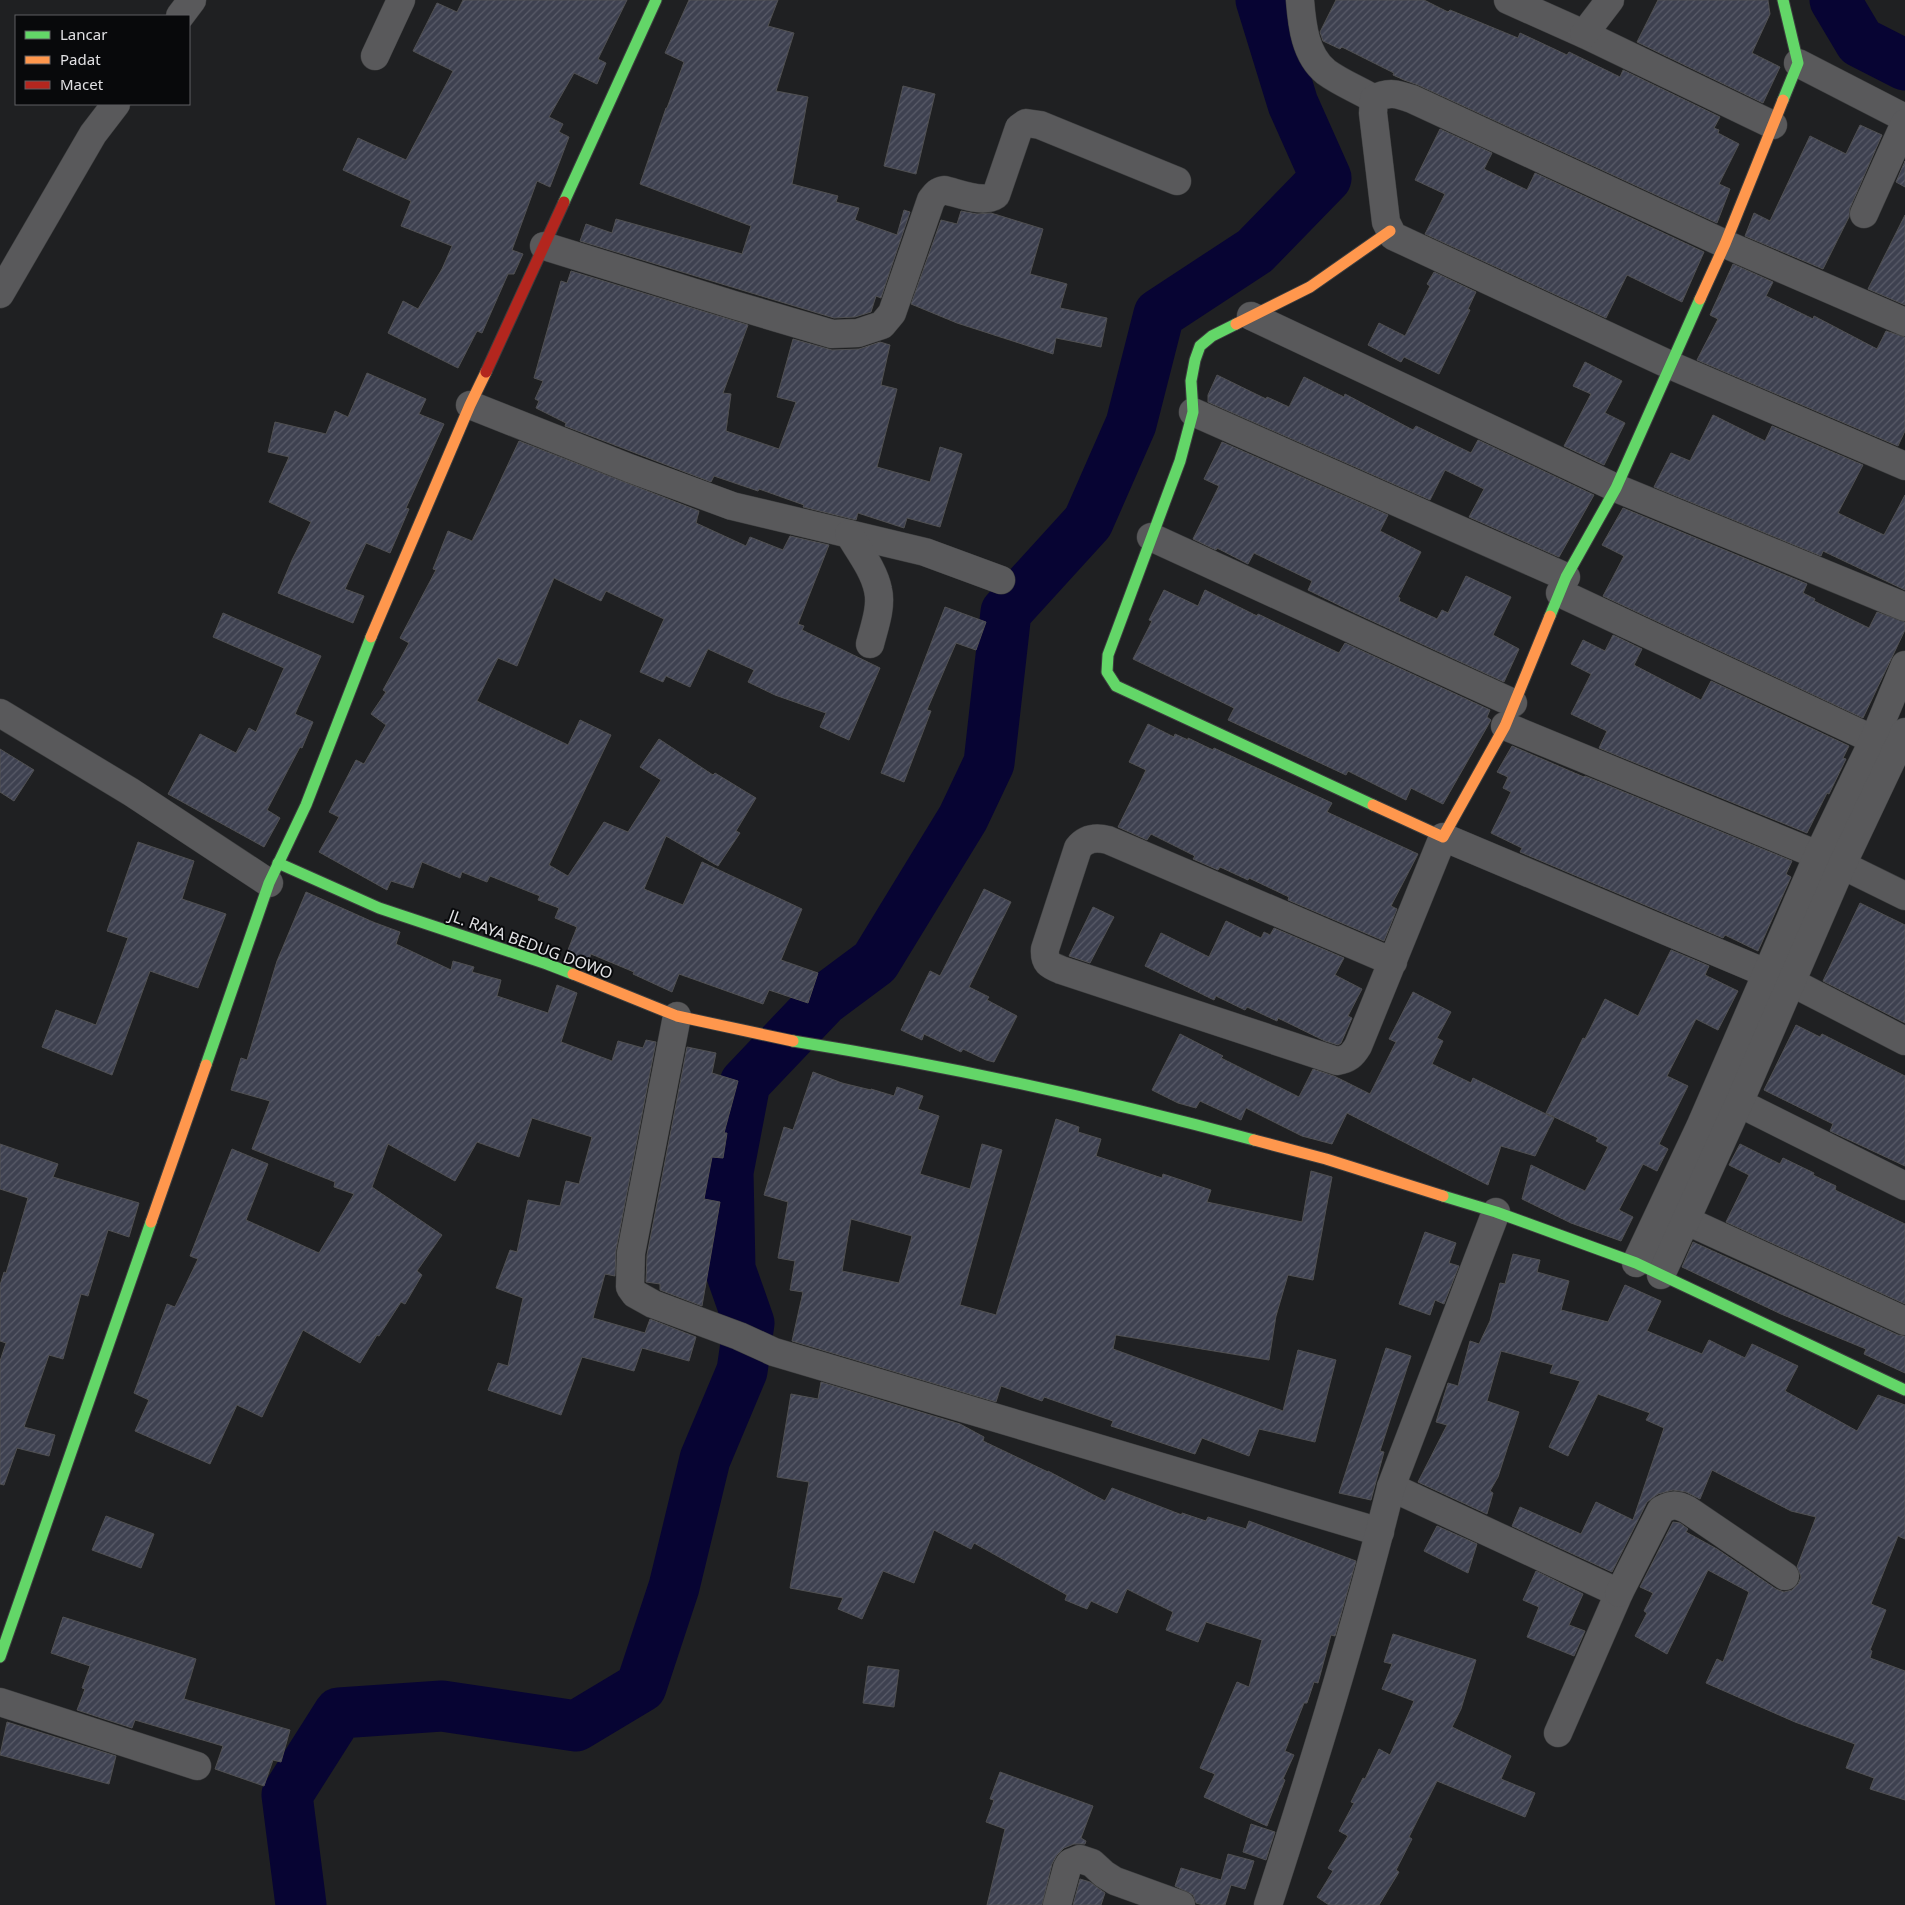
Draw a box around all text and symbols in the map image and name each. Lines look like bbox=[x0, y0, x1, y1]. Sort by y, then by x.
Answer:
legend bbox=[15, 15, 190, 105]
text: Lancar bbox=[60, 24, 107, 44]
text: Padat bbox=[60, 49, 101, 69]
text: Macet bbox=[60, 74, 104, 94]
street label: JL. RAYA BEDUG DOWO bbox=[444, 903, 616, 984]

